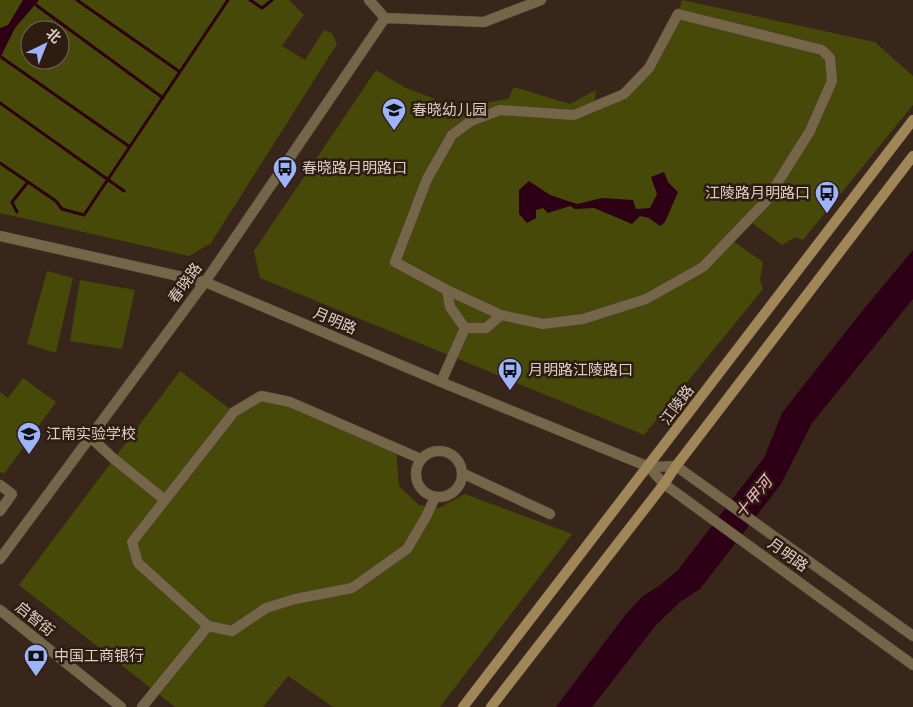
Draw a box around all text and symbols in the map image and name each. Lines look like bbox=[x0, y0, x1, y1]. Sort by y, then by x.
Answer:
north arrow bbox=[20, 20, 70, 70]
text: 北 bbox=[43, 25, 64, 47]
school or university icon: 春晓幼儿园 bbox=[381, 97, 407, 131]
place label: 春晓幼儿园 bbox=[412, 101, 487, 119]
bus stop icon: 春晓路月明路口 bbox=[272, 155, 298, 189]
place label: 春晓路月明路口 bbox=[302, 159, 407, 177]
bus stop icon: 江陵路月明路口 bbox=[814, 180, 840, 214]
place label: 江陵路月明路口 bbox=[705, 184, 810, 202]
street label: 春晓路 bbox=[164, 260, 206, 306]
street label: 月明路 bbox=[311, 304, 359, 338]
bus stop icon: 月明路江陵路口 bbox=[497, 357, 523, 391]
place label: 月明路江陵路口 bbox=[528, 361, 633, 379]
street label: 江陵路 bbox=[656, 382, 698, 428]
school or university icon: 江南实验学校 bbox=[16, 421, 42, 455]
place label: 江南实验学校 bbox=[46, 425, 136, 443]
water label: 十甲河 bbox=[731, 470, 778, 522]
street label: 月明路 bbox=[765, 534, 811, 576]
street label: 启智街 bbox=[12, 598, 58, 640]
bank icon: 中国工商银行 bbox=[23, 643, 49, 677]
place label: 中国工商银行 bbox=[54, 647, 144, 665]

